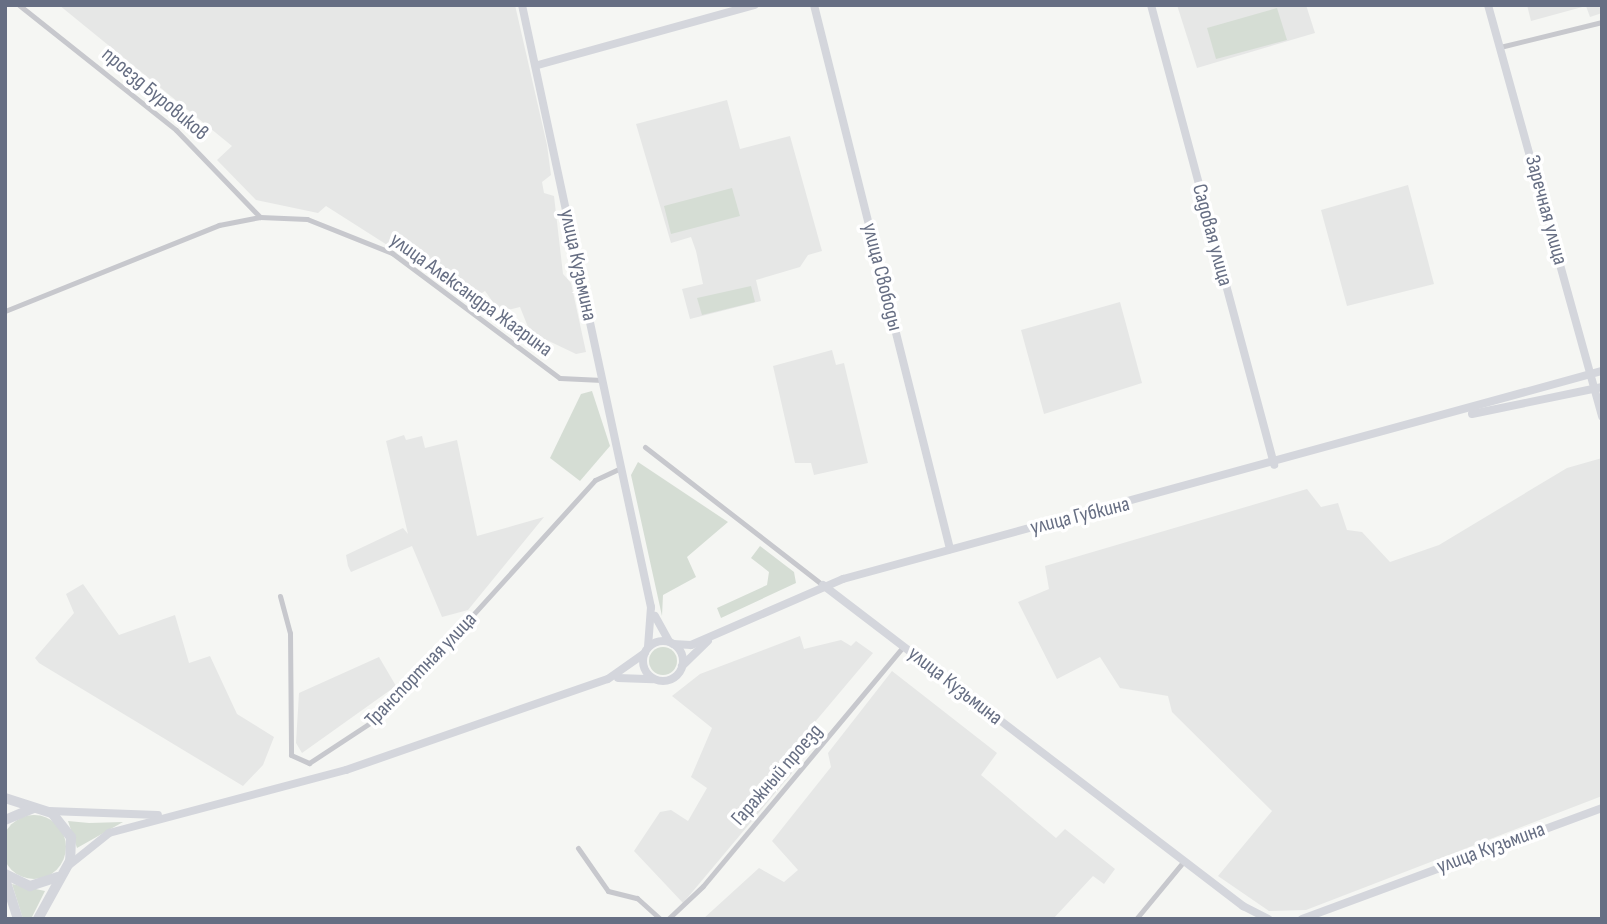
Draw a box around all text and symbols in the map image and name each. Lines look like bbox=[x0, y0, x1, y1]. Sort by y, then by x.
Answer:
street label: проезд Буровиков bbox=[97, 42, 213, 146]
street label: Заречная улица bbox=[1519, 152, 1573, 268]
street label: Садовая улица bbox=[1186, 181, 1238, 289]
street label: улица Кузьмина bbox=[554, 207, 602, 323]
street label: улица Свободы bbox=[856, 221, 908, 333]
street label: улица Александра Жагрина bbox=[385, 228, 557, 362]
street label: улица Губкина bbox=[1028, 492, 1132, 540]
street label: Транспортная улица bbox=[360, 607, 482, 733]
street label: улица Кузьмина bbox=[903, 641, 1007, 731]
street label: Гаражный проезд bbox=[726, 719, 828, 831]
street label: улица Кузьмина bbox=[1434, 817, 1548, 879]

